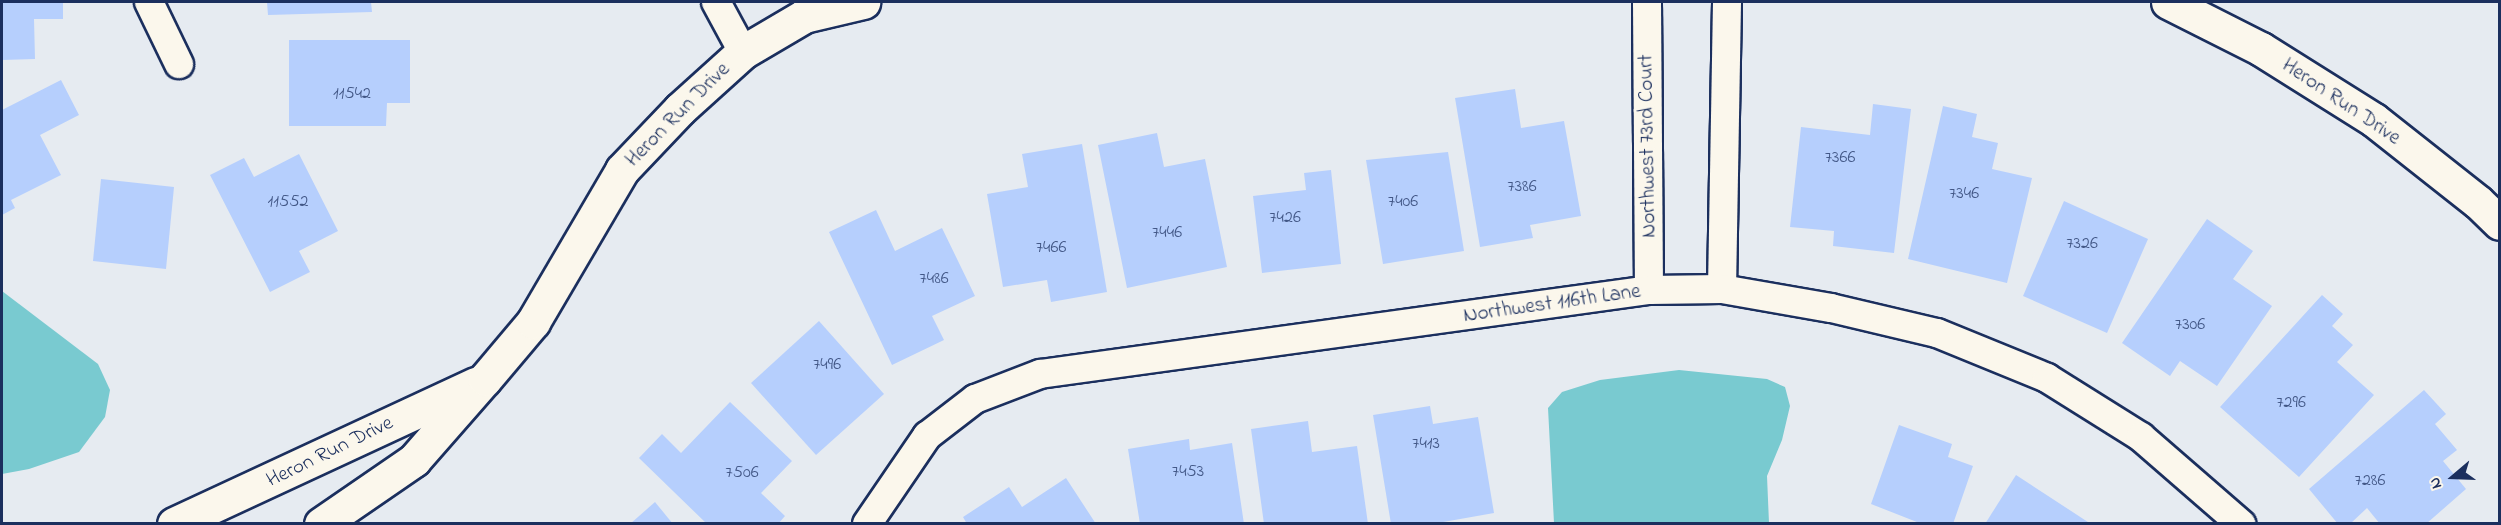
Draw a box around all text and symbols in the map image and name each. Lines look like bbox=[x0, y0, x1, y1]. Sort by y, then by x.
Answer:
street label: Heron Run Drive bbox=[2277, 53, 2405, 151]
street label: Northwest 73rd Court bbox=[1634, 54, 1662, 238]
street label: Heron Run Drive bbox=[620, 57, 736, 173]
house number: 11542 bbox=[333, 83, 371, 105]
house number: 7366 bbox=[1825, 147, 1855, 169]
house number: 7386 bbox=[1507, 176, 1537, 198]
house number: 7346 bbox=[1949, 183, 1979, 205]
house number: 11552 bbox=[268, 191, 308, 213]
house number: 7406 bbox=[1388, 191, 1418, 213]
house number: 7426 bbox=[1269, 207, 1301, 229]
house number: 7446 bbox=[1152, 222, 1182, 244]
house number: 7326 bbox=[2066, 233, 2098, 255]
house number: 7466 bbox=[1036, 237, 1066, 259]
house number: 7486 bbox=[919, 268, 949, 290]
street label: Northwest 116th Lane bbox=[1462, 279, 1642, 329]
house number: 7306 bbox=[2175, 314, 2205, 336]
house number: 7496 bbox=[813, 354, 841, 376]
house number: 7296 bbox=[2276, 392, 2306, 414]
street label: Heron Run Drive bbox=[263, 411, 397, 493]
house number: 7413 bbox=[1412, 433, 1440, 455]
north arrow bbox=[2423, 447, 2483, 507]
house number: 7453 bbox=[1172, 461, 1204, 483]
house number: 7506 bbox=[725, 462, 759, 484]
house number: 7286 bbox=[2354, 470, 2386, 492]
text: N bbox=[2423, 474, 2449, 492]

